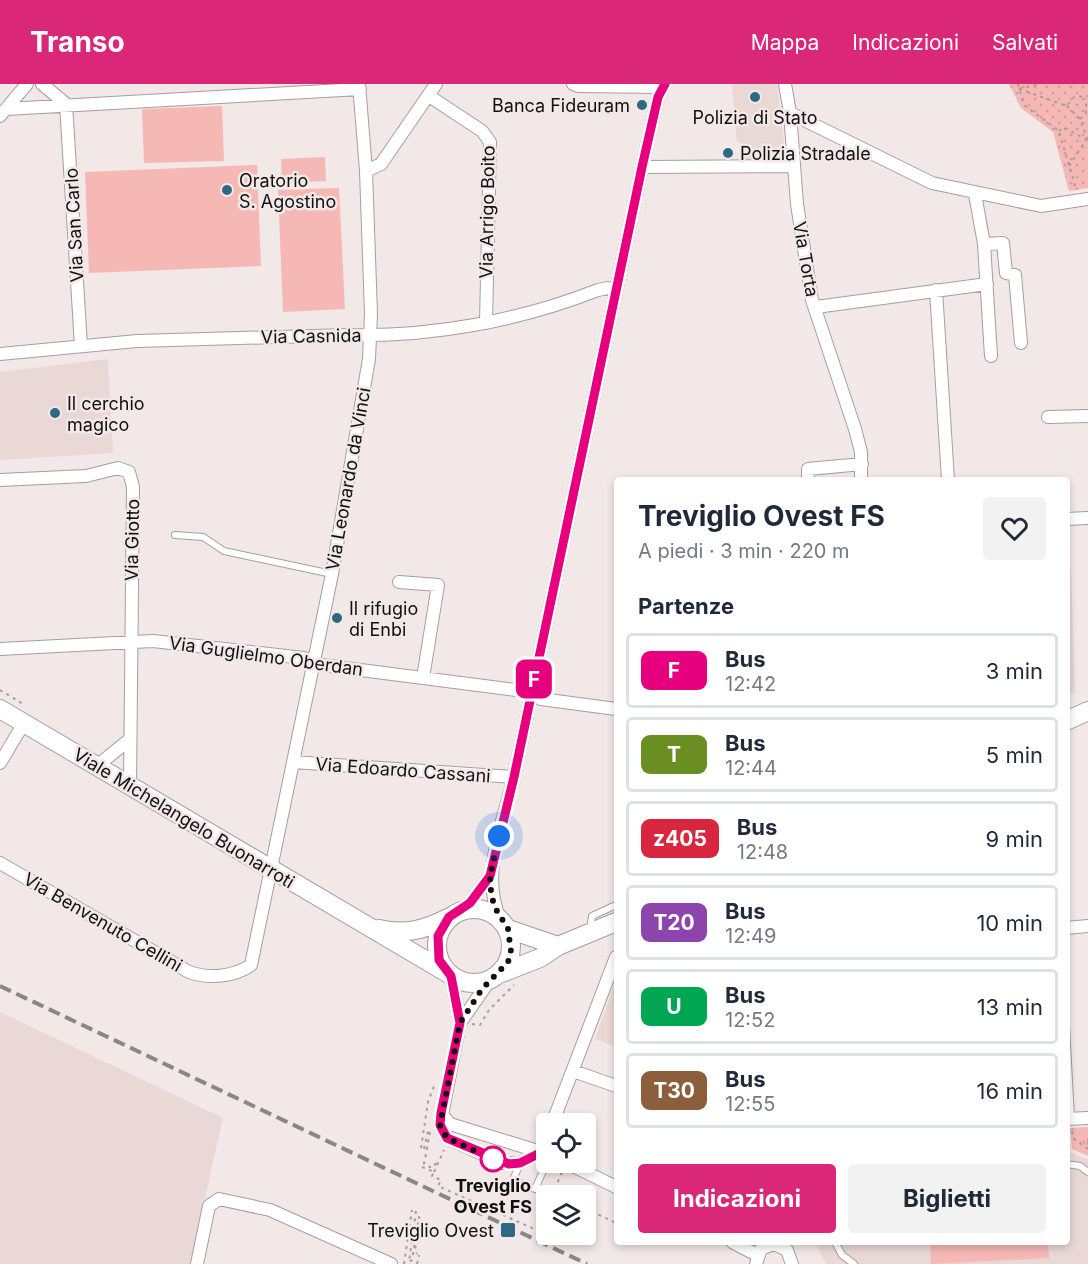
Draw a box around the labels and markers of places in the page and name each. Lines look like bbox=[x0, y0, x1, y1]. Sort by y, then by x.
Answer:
marker: Polizia di Stato bbox=[748, 90, 762, 104]
place label: Banca Fideuram bbox=[492, 95, 630, 116]
marker: Banca Fideuram bbox=[635, 98, 649, 112]
place label: Polizia di Stato bbox=[693, 107, 817, 128]
place label: Polizia Stradale bbox=[740, 143, 871, 164]
marker: Polizia Stradale bbox=[721, 146, 735, 160]
place label: Oratorio S. Agostino bbox=[239, 170, 336, 212]
marker: Oratorio S. Agostino bbox=[220, 183, 234, 197]
place label: Il cerchio magico bbox=[67, 393, 145, 435]
marker: Il cerchio magico bbox=[48, 406, 62, 420]
place label: Il rifugio di Enbi bbox=[349, 598, 418, 640]
marker: Il rifugio di Enbi bbox=[330, 611, 344, 625]
marker: Treviglio Ovest FS bbox=[480, 1146, 506, 1172]
place label: Treviglio Ovest FS bbox=[454, 1175, 532, 1217]
place label: Treviglio Ovest bbox=[367, 1220, 494, 1241]
marker: Treviglio Ovest bbox=[499, 1221, 517, 1239]

